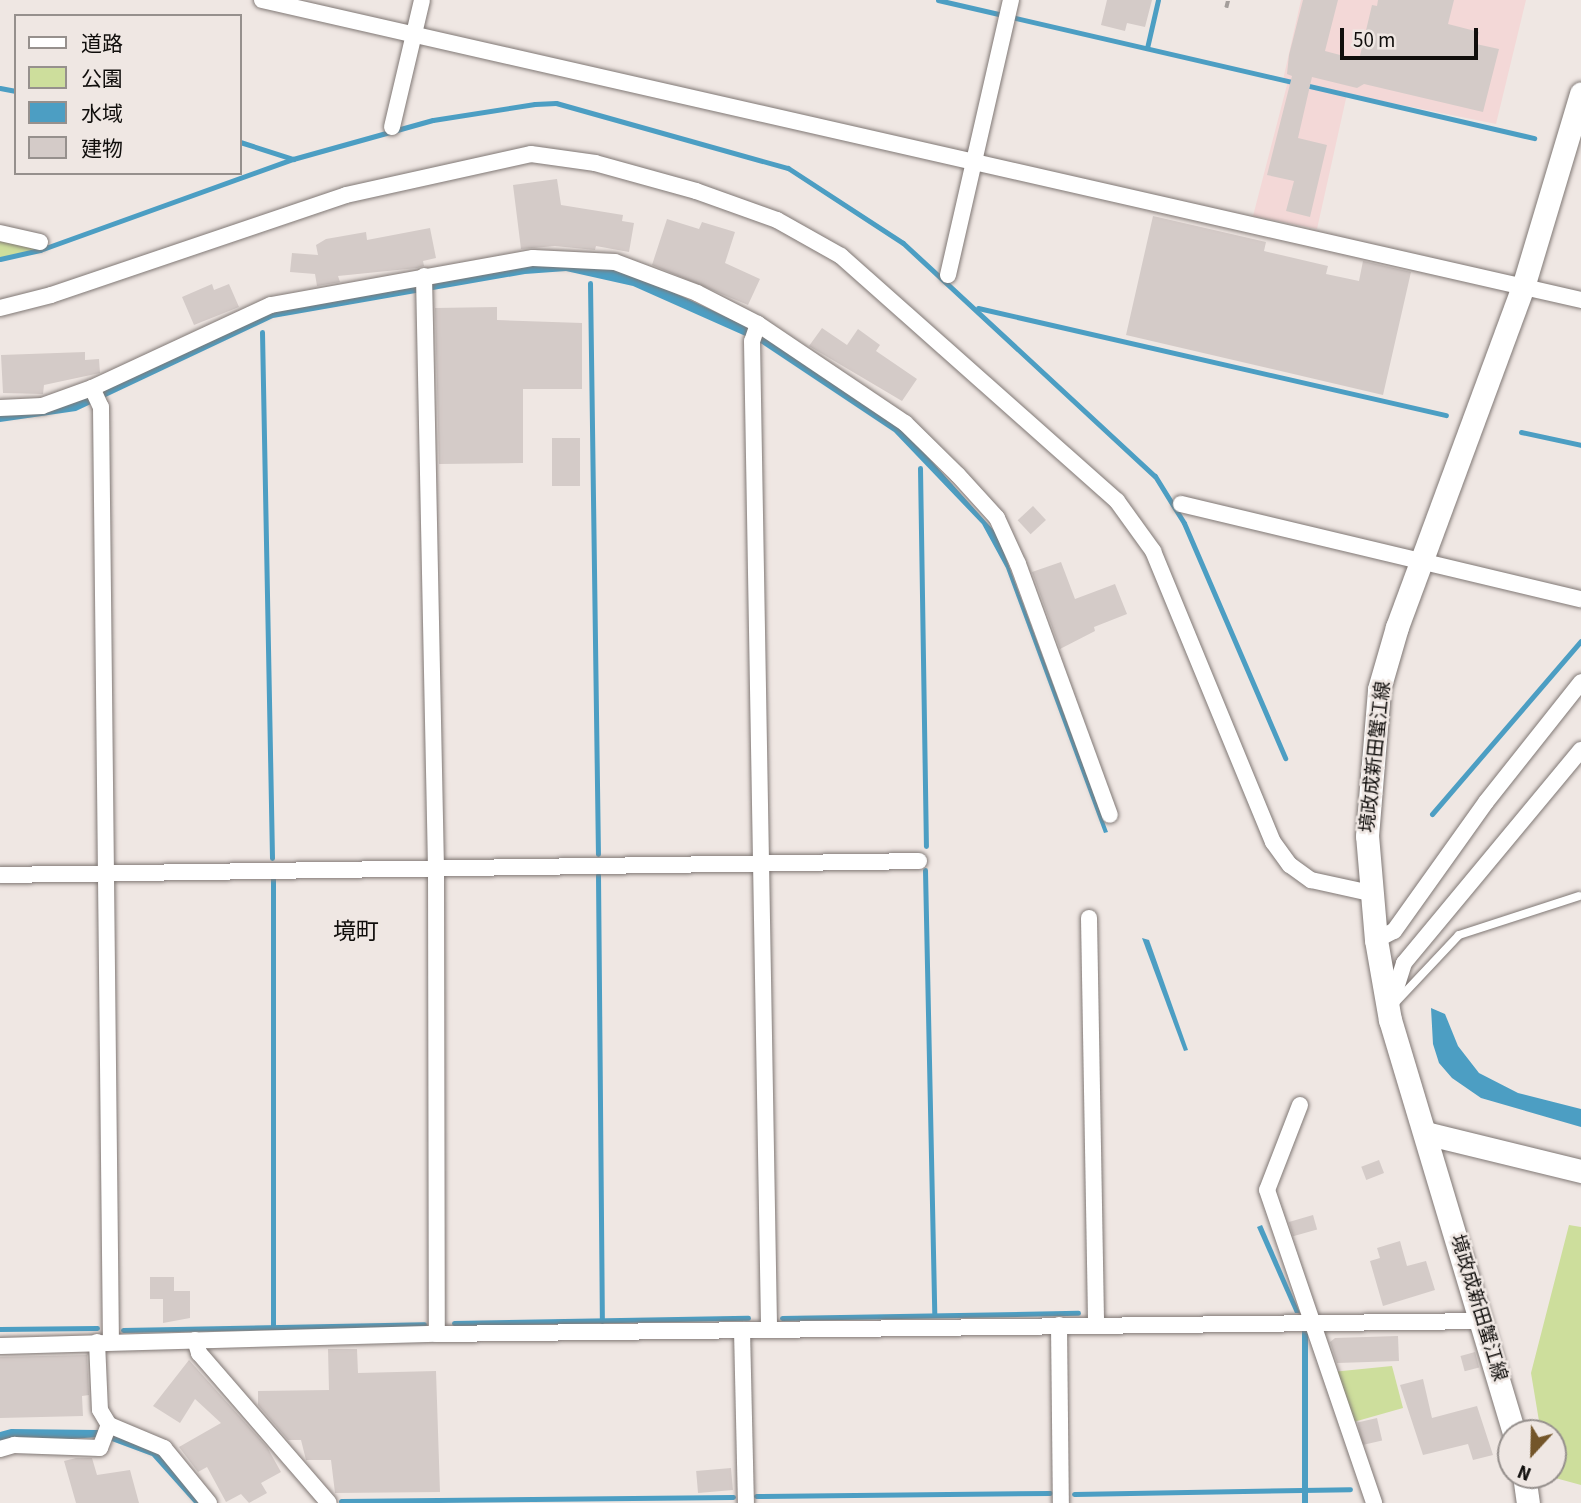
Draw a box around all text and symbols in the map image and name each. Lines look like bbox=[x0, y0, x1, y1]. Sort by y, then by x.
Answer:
legend bbox=[14, 14, 242, 175]
scale bar bbox=[1343, 14, 1481, 58]
text: 50 m bbox=[1353, 25, 1395, 55]
text: 道路 bbox=[81, 29, 123, 59]
text: 公園 bbox=[81, 64, 123, 94]
text: 水域 bbox=[81, 99, 123, 129]
text: 建物 bbox=[81, 134, 123, 164]
street label: 境政成新田蟹江線 bbox=[1357, 680, 1395, 834]
district label: 境町 bbox=[333, 918, 379, 946]
street label: 境政成新田蟹江線 bbox=[1445, 1232, 1511, 1384]
north arrow bbox=[1497, 1419, 1567, 1489]
text: N bbox=[1514, 1457, 1536, 1487]

